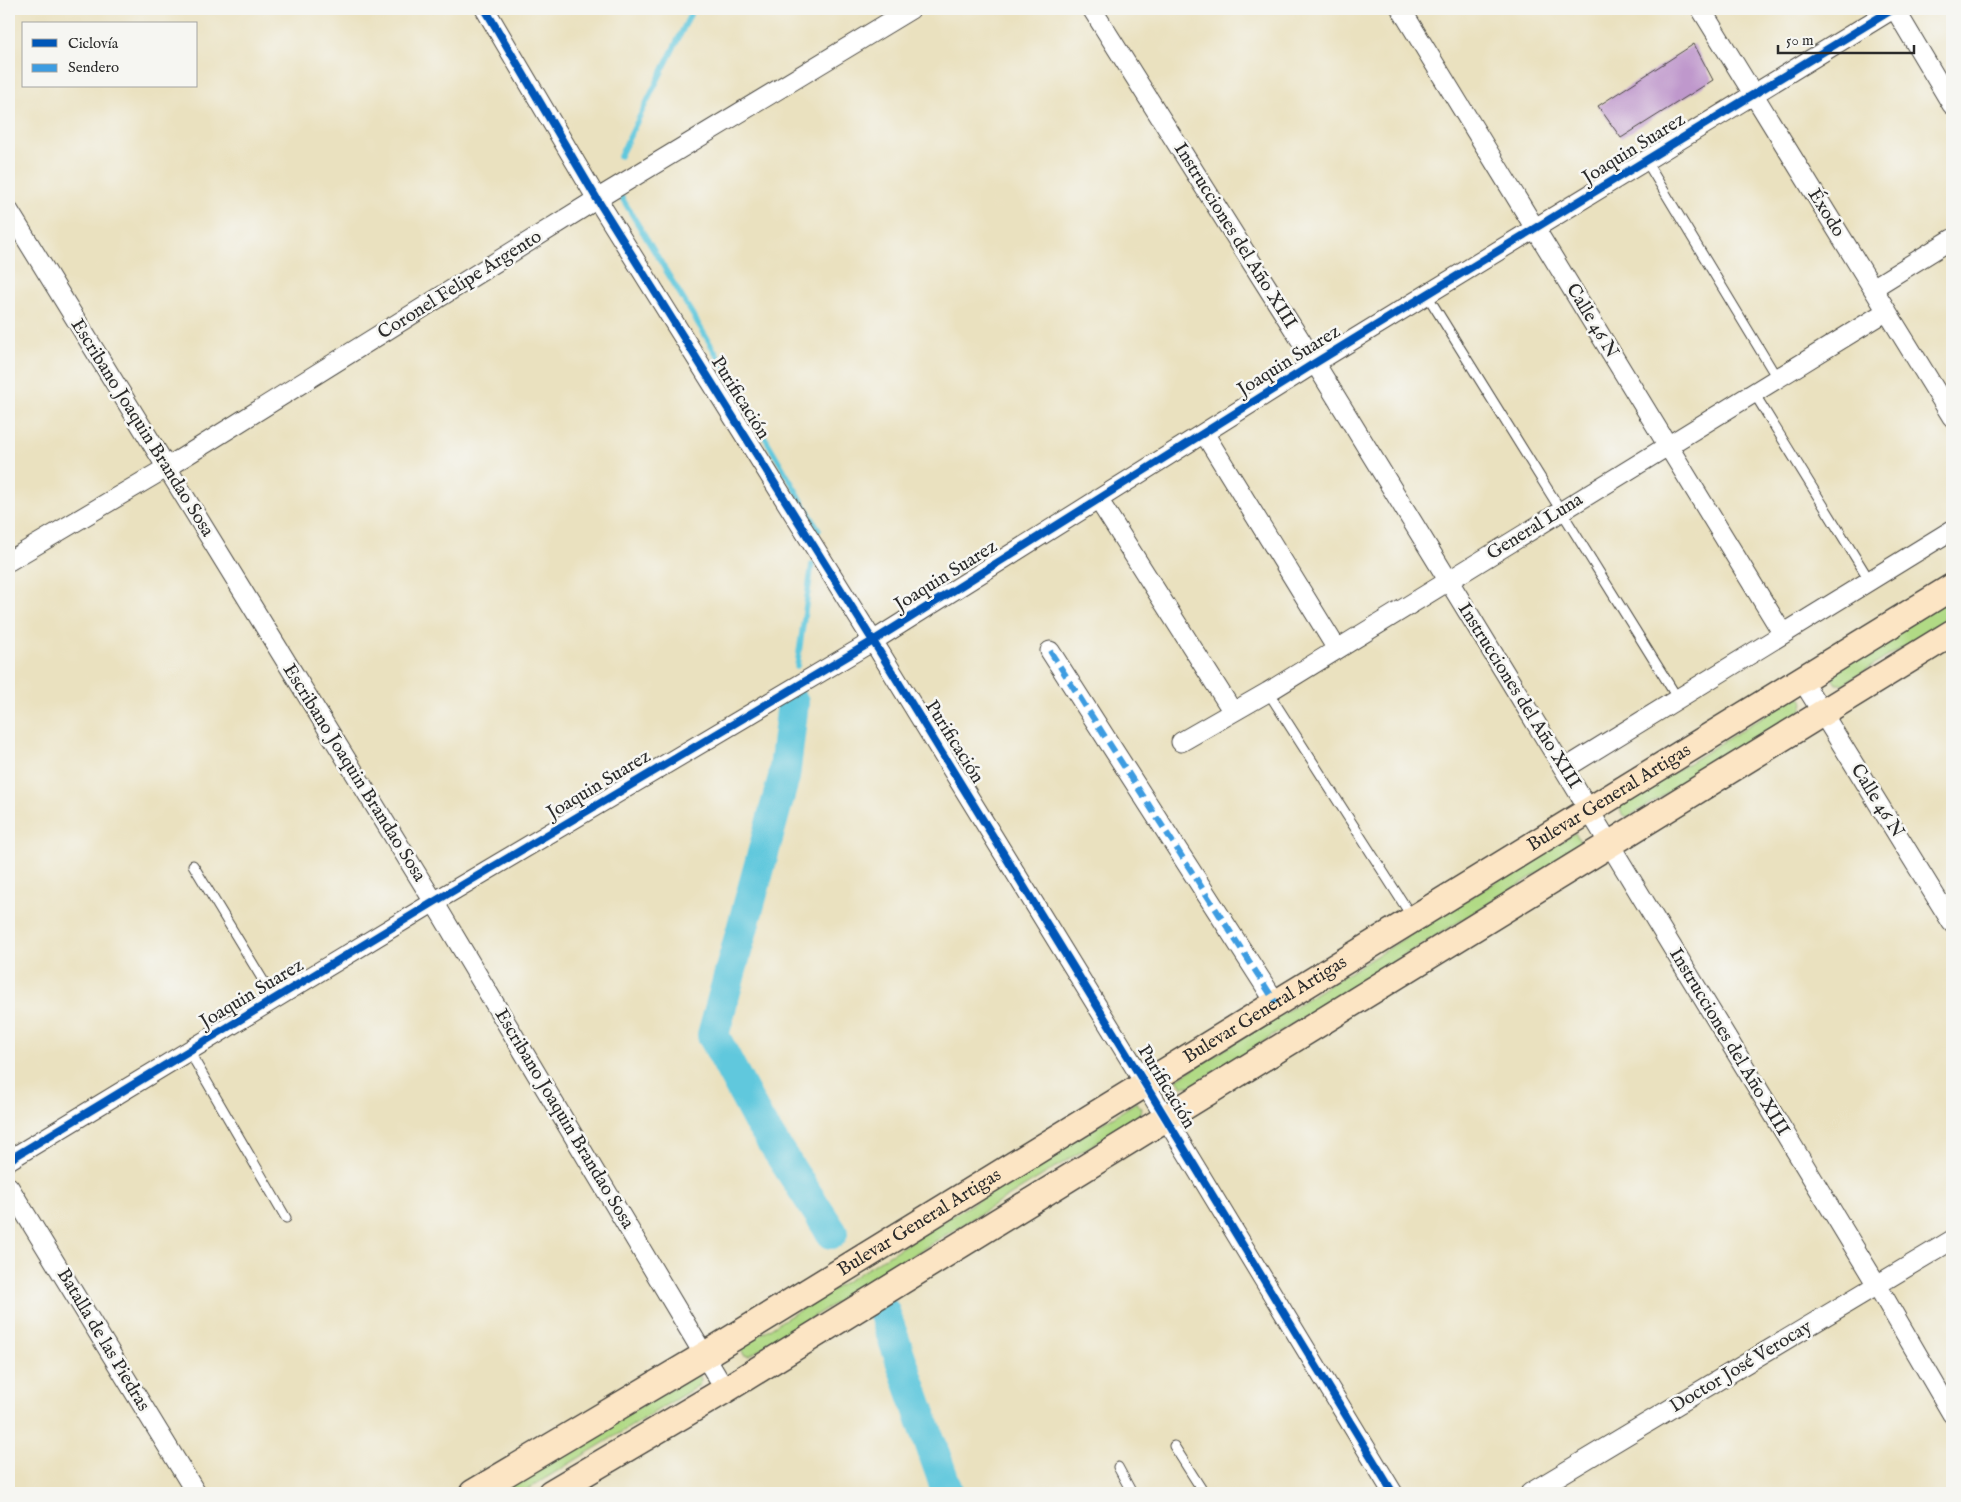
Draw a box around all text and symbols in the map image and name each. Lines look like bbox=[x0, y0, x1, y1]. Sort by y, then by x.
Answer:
legend bbox=[22, 22, 198, 88]
scale bar bbox=[1778, 22, 1915, 54]
text: 50 m bbox=[1786, 31, 1814, 50]
text: Ciclovía bbox=[68, 34, 119, 53]
text: Sendero bbox=[68, 58, 119, 77]
street label: Joaquin Suarez bbox=[1576, 108, 1690, 191]
street label: Instrucciones del Año XIII bbox=[1168, 139, 1302, 333]
street label: Éxodo bbox=[1802, 184, 1851, 242]
street label: Coronel Felipe Argento bbox=[374, 225, 546, 345]
street label: Calle 46 N bbox=[1560, 279, 1624, 363]
street label: Escribano Joaquin Brandao Sosa bbox=[65, 315, 220, 542]
street label: Joaquin Suarez bbox=[1231, 320, 1345, 403]
street label: Purificación bbox=[705, 352, 775, 444]
street label: General Luna bbox=[1482, 488, 1588, 566]
street label: Joaquin Suarez bbox=[888, 535, 1002, 618]
street label: Instrucciones del Año XIII bbox=[1452, 599, 1586, 793]
street label: Escribano Joaquin Brandao Sosa bbox=[277, 660, 432, 887]
street label: Purificación bbox=[919, 696, 989, 788]
street label: Bulevar General Artigas bbox=[1523, 739, 1696, 858]
street label: Joaquin Suarez bbox=[541, 745, 655, 826]
street label: Calle 46 N bbox=[1845, 759, 1909, 843]
street label: Instrucciones del Año XIII bbox=[1663, 944, 1795, 1140]
street label: Bulevar General Artigas bbox=[1179, 950, 1352, 1069]
street label: Joaquin Suarez bbox=[194, 954, 308, 1035]
street label: Escribano Joaquin Brandao Sosa bbox=[489, 1005, 640, 1234]
street label: Purificación bbox=[1132, 1041, 1200, 1133]
street label: Bulevar General Artigas bbox=[833, 1163, 1006, 1282]
street label: Batalla de las Piedras bbox=[51, 1264, 155, 1416]
street label: Doctor José Verocay bbox=[1666, 1315, 1817, 1419]

